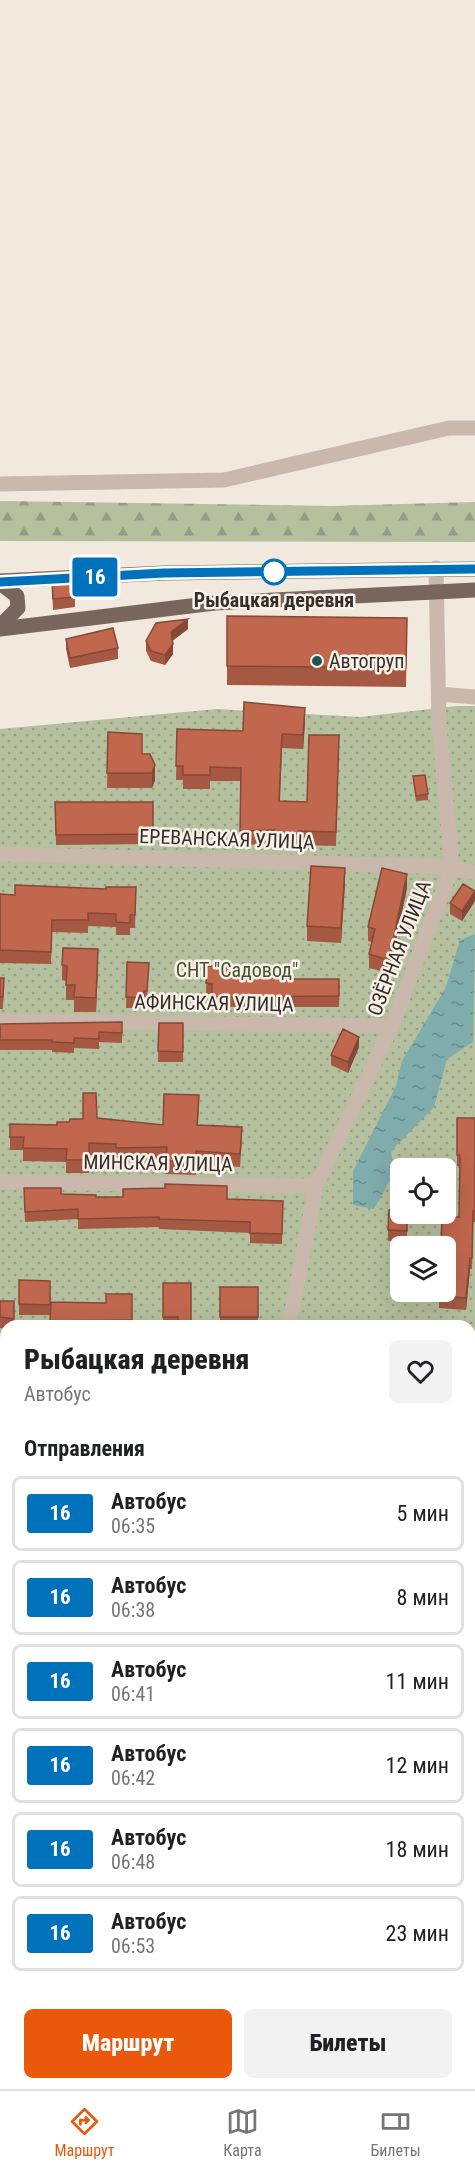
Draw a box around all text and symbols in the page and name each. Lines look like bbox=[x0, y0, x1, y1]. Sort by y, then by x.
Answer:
line badge: 16 bbox=[68, 558, 122, 596]
marker: Рыбацкая деревня bbox=[261, 559, 287, 585]
text: 16 bbox=[84, 565, 106, 589]
place label: Рыбацкая деревня bbox=[194, 588, 354, 612]
place label: Автогруп bbox=[329, 649, 404, 673]
marker: Автогруп bbox=[310, 654, 324, 668]
street label: ЕРЕВАНСКАЯ УЛИЦА bbox=[139, 824, 316, 854]
street label: ОЗЁРНАЯ УЛИЦА bbox=[362, 877, 436, 1019]
park label: СНТ "Садовод" bbox=[176, 958, 298, 982]
street label: АФИНСКАЯ УЛИЦА bbox=[134, 990, 294, 1016]
street label: МИНСКАЯ УЛИЦА bbox=[83, 1150, 233, 1176]
map controls bbox=[390, 1158, 456, 1302]
button: locate bbox=[390, 1158, 456, 1224]
button: layers bbox=[390, 1236, 456, 1302]
button: heart bbox=[389, 1340, 452, 1403]
text: Рыбацкая деревня bbox=[24, 1343, 249, 1376]
text: Автобус bbox=[24, 1382, 91, 1406]
text: Отправления bbox=[24, 1436, 145, 1461]
text: Автобус bbox=[111, 1489, 186, 1514]
text: 16 bbox=[49, 1501, 71, 1525]
text: 5 мин bbox=[396, 1501, 449, 1526]
text: 06:35 bbox=[111, 1514, 155, 1538]
text: Автобус bbox=[111, 1573, 186, 1598]
text: 16 bbox=[49, 1585, 71, 1609]
text: 8 мин bbox=[396, 1585, 449, 1610]
text: 06:38 bbox=[111, 1598, 155, 1622]
text: Автобус bbox=[111, 1657, 186, 1682]
text: 16 bbox=[49, 1669, 71, 1693]
text: 11 мин bbox=[386, 1669, 449, 1694]
text: 06:41 bbox=[111, 1682, 155, 1706]
text: Автобус bbox=[111, 1741, 186, 1766]
text: 16 bbox=[49, 1753, 71, 1777]
text: 12 мин bbox=[386, 1753, 449, 1778]
text: 06:42 bbox=[111, 1766, 155, 1790]
text: Автобус bbox=[111, 1825, 186, 1850]
text: 16 bbox=[49, 1837, 71, 1861]
text: 18 мин bbox=[386, 1837, 449, 1862]
text: 06:48 bbox=[111, 1850, 155, 1874]
text: Автобус bbox=[111, 1909, 186, 1934]
text: 16 bbox=[49, 1921, 71, 1945]
text: 23 мин bbox=[386, 1921, 449, 1946]
text: 06:53 bbox=[111, 1934, 155, 1958]
button: Маршрут bbox=[24, 2009, 232, 2078]
button: Билеты bbox=[244, 2009, 452, 2078]
tab: Маршрут bbox=[54, 2105, 115, 2160]
tab: Карта bbox=[223, 2105, 262, 2160]
tab: Билеты bbox=[370, 2105, 421, 2160]

